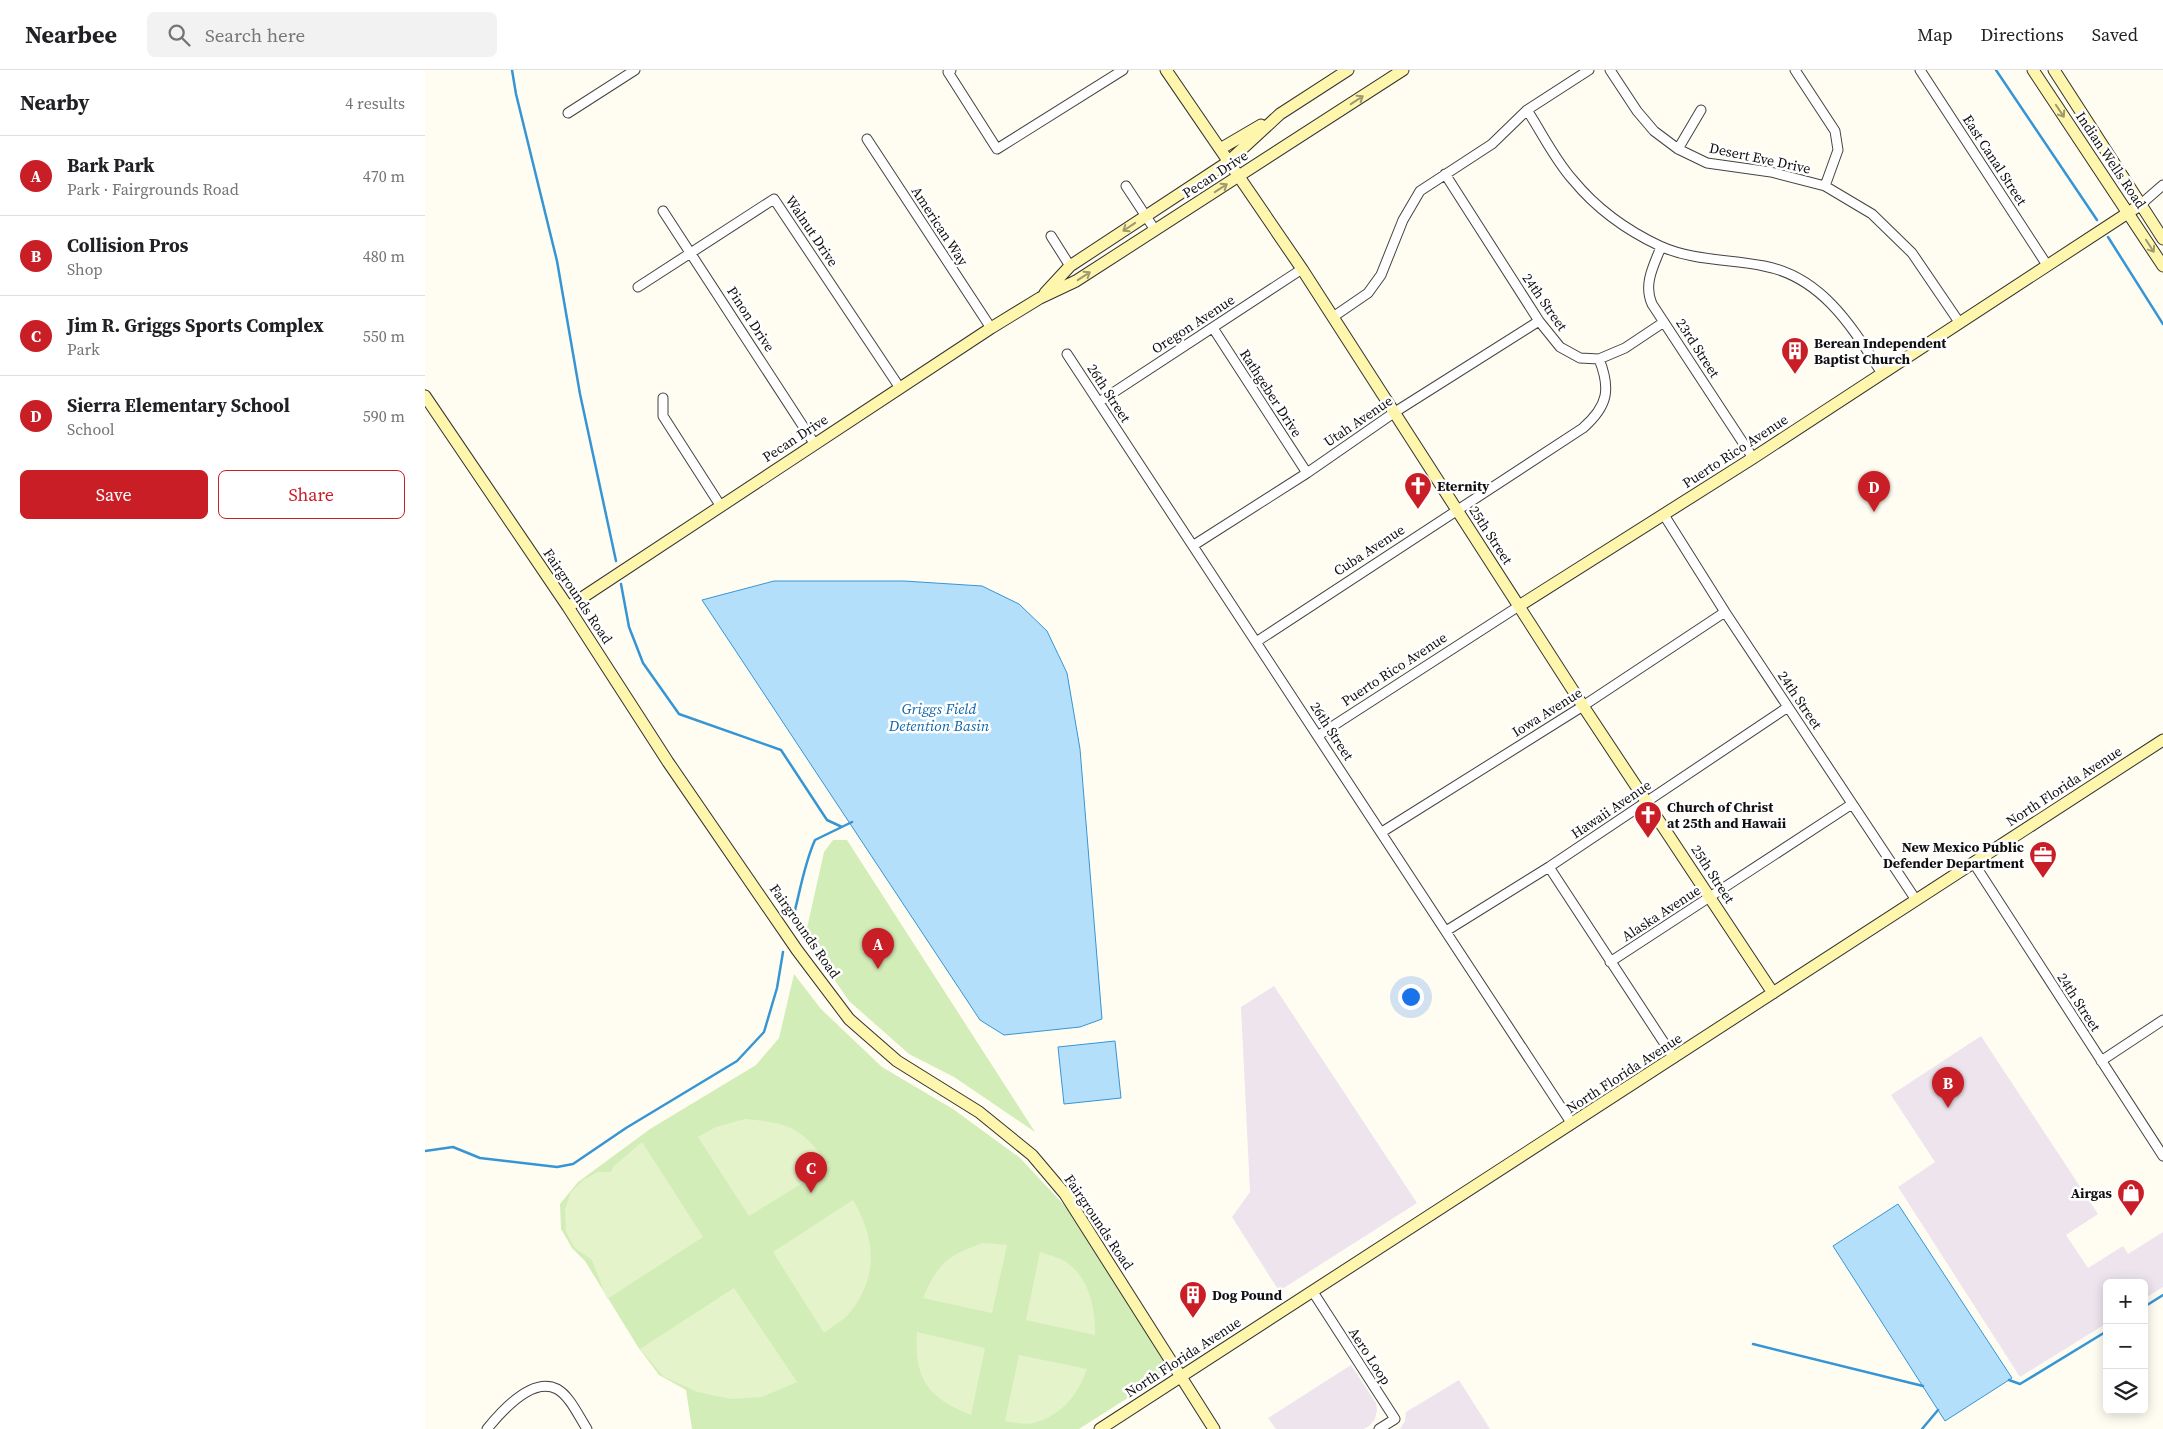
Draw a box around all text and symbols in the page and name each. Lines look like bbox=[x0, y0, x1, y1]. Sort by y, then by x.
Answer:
search box bbox=[147, 12, 497, 57]
text: Nearbee bbox=[25, 18, 117, 51]
icon: search bbox=[165, 21, 193, 49]
text: Search here bbox=[205, 22, 305, 48]
text: Map bbox=[1917, 22, 1953, 47]
text: Directions bbox=[1981, 22, 2064, 47]
text: Saved bbox=[2092, 22, 2138, 47]
text: Nearby bbox=[20, 88, 90, 117]
text: 4 results bbox=[345, 92, 405, 114]
one-way arrow bbox=[1350, 95, 1364, 105]
one-way arrow bbox=[2055, 103, 2065, 117]
street label: Indian Wells Road bbox=[2071, 108, 2151, 212]
street label: East Canal Street bbox=[1958, 111, 2032, 210]
street label: Desert Eve Drive bbox=[1707, 137, 1813, 179]
street label: Pecan Drive bbox=[1178, 145, 1252, 203]
text: Bark Park bbox=[67, 152, 154, 178]
text: A bbox=[31, 165, 41, 187]
text: 470 m bbox=[363, 165, 405, 187]
text: Park · Fairgrounds Road bbox=[67, 178, 239, 200]
street label: American Way bbox=[907, 182, 974, 270]
one-way arrow bbox=[1213, 183, 1227, 193]
street label: Walnut Drive bbox=[781, 191, 843, 271]
one-way arrow bbox=[1122, 222, 1136, 232]
text: Collision Pros bbox=[67, 232, 188, 258]
one-way arrow bbox=[2145, 239, 2155, 253]
text: B bbox=[31, 245, 41, 267]
text: 480 m bbox=[363, 245, 405, 267]
text: Shop bbox=[67, 258, 103, 280]
street label: 24th Street bbox=[1518, 269, 1572, 335]
one-way arrow bbox=[1077, 271, 1091, 282]
street label: Pinon Drive bbox=[722, 282, 780, 356]
street label: Oregon Avenue bbox=[1148, 290, 1238, 358]
text: Jim R. Griggs Sports Complex bbox=[67, 312, 324, 338]
street label: 23rd Street bbox=[1671, 314, 1725, 382]
text: C bbox=[31, 325, 41, 347]
text: 550 m bbox=[363, 325, 405, 347]
place label: Berean Independent Baptist Church bbox=[1814, 333, 1947, 369]
building icon: Berean Independent Baptist Church bbox=[1780, 336, 1810, 375]
text: Park bbox=[67, 338, 100, 360]
street label: Rathgeber Drive bbox=[1235, 345, 1307, 441]
street label: 26th Street bbox=[1083, 360, 1136, 427]
street label: Utah Avenue bbox=[1320, 391, 1396, 451]
text: Sierra Elementary School bbox=[67, 392, 290, 418]
text: D bbox=[30, 405, 42, 427]
text: 590 m bbox=[363, 405, 405, 427]
street label: Pecan Drive bbox=[758, 409, 832, 467]
street label: Puerto Rico Avenue bbox=[1678, 409, 1792, 493]
text: School bbox=[67, 418, 115, 440]
button: Save bbox=[20, 470, 208, 519]
button: Share bbox=[218, 470, 405, 519]
church icon: Eternity bbox=[1403, 471, 1433, 510]
pin: D bbox=[1858, 471, 1890, 512]
place label: Eternity bbox=[1437, 476, 1490, 496]
street label: 25th Street bbox=[1465, 502, 1518, 569]
street label: Cuba Avenue bbox=[1329, 519, 1409, 581]
street label: Fairgrounds Road bbox=[539, 544, 617, 648]
street label: Puerto Rico Avenue bbox=[1337, 627, 1451, 711]
street label: 24th Street bbox=[1773, 667, 1827, 733]
street label: Iowa Avenue bbox=[1508, 682, 1586, 742]
water label: Griggs Field Detention Basin bbox=[888, 698, 990, 736]
street label: 26th Street bbox=[1306, 698, 1359, 765]
street label: North Florida Avenue bbox=[2002, 741, 2126, 831]
street label: Hawaii Avenue bbox=[1567, 775, 1655, 843]
place label: Church of Christ at 25th and Hawaii bbox=[1667, 797, 1787, 833]
church icon: Church of Christ at 25th and Hawaii bbox=[1633, 800, 1663, 839]
place label: New Mexico Public Defender Department bbox=[1883, 837, 2025, 873]
office icon: New Mexico Public Defender Department bbox=[2028, 840, 2058, 879]
street label: 25th Street bbox=[1687, 841, 1740, 908]
street label: Fairgrounds Road bbox=[765, 880, 845, 982]
street label: Alaska Avenue bbox=[1618, 880, 1704, 946]
pin: A bbox=[862, 928, 894, 969]
street label: 24th Street bbox=[2053, 969, 2106, 1036]
your location bbox=[1398, 984, 1424, 1010]
street label: North Florida Avenue bbox=[1562, 1028, 1686, 1118]
pin: B bbox=[1932, 1067, 1964, 1108]
pin: C bbox=[795, 1152, 827, 1193]
street label: Fairgrounds Road bbox=[1060, 1170, 1138, 1274]
shop icon: Airgas bbox=[2116, 1178, 2146, 1217]
place label: Airgas bbox=[2071, 1183, 2113, 1203]
map controls bbox=[2103, 1279, 2148, 1414]
button: + bbox=[2103, 1279, 2148, 1324]
building icon: Dog Pound bbox=[1178, 1280, 1208, 1319]
place label: Dog Pound bbox=[1212, 1285, 1283, 1305]
street label: North Florida Avenue bbox=[1121, 1312, 1245, 1402]
street label: Aero Loop bbox=[1344, 1323, 1396, 1389]
button: − bbox=[2103, 1324, 2148, 1369]
button: layers bbox=[2103, 1369, 2148, 1414]

